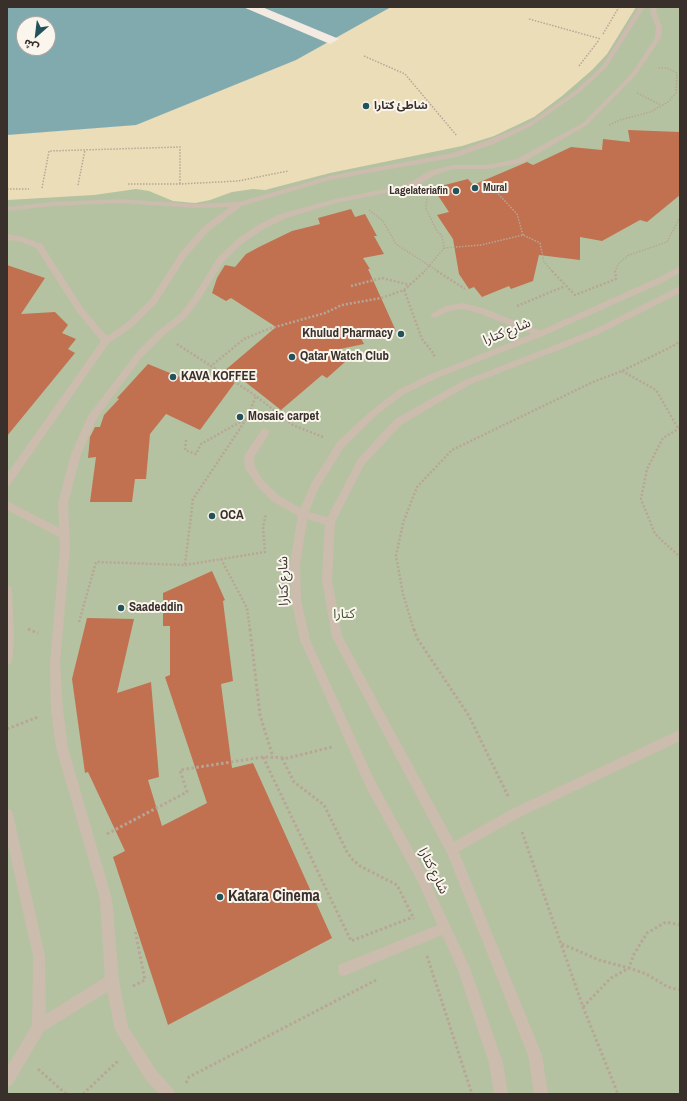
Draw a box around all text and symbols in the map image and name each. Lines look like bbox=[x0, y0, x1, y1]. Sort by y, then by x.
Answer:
north arrow bbox=[16, 16, 56, 56]
text: ش bbox=[21, 36, 41, 55]
place label: شاطئ كتارا bbox=[374, 99, 428, 113]
marker: شاطئ كتارا bbox=[361, 101, 371, 111]
place label: Mural bbox=[483, 181, 507, 195]
marker: Mural bbox=[470, 183, 480, 193]
place label: Lagelateriafin bbox=[389, 184, 448, 198]
marker: Lagelateriafin bbox=[451, 186, 461, 196]
street label: شارع كتارا bbox=[481, 315, 533, 349]
place label: Khulud Pharmacy bbox=[302, 326, 393, 342]
marker: Khulud Pharmacy bbox=[396, 329, 406, 339]
place label: Qatar Watch Club bbox=[300, 349, 389, 365]
marker: Qatar Watch Club bbox=[287, 352, 297, 362]
place label: KAVA KOFFEE bbox=[181, 369, 256, 385]
marker: KAVA KOFFEE bbox=[168, 372, 178, 382]
place label: Mosaic carpet bbox=[248, 409, 319, 425]
marker: Mosaic carpet bbox=[235, 412, 245, 422]
place label: OCA bbox=[220, 508, 244, 524]
marker: OCA bbox=[207, 511, 217, 521]
street label: شارع كتارا bbox=[276, 556, 292, 606]
place label: Saadeddin bbox=[129, 600, 183, 616]
marker: Saadeddin bbox=[116, 603, 126, 613]
park label: كتارا bbox=[333, 607, 355, 623]
street label: شارع كتارا bbox=[415, 845, 451, 897]
place label: Katara Cinema bbox=[228, 887, 320, 907]
marker: Katara Cinema bbox=[215, 892, 225, 902]

